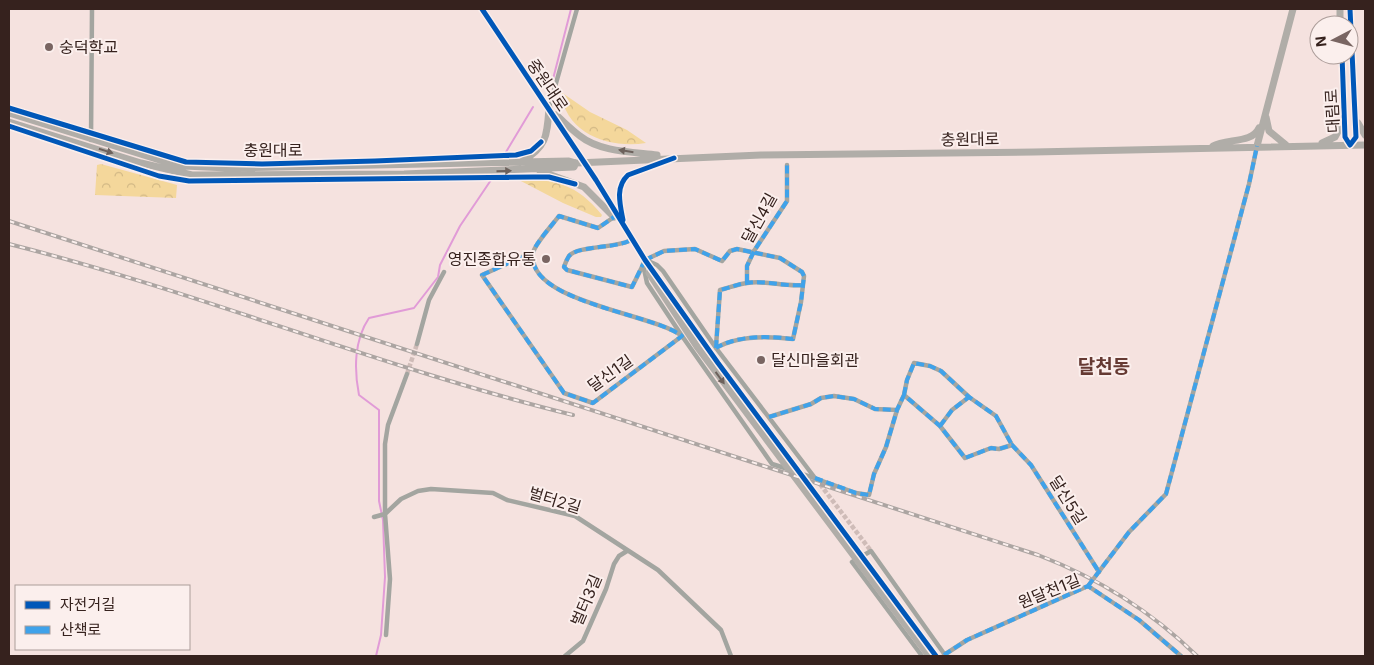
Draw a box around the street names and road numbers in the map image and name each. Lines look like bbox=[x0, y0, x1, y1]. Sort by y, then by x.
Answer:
street label: 중원대로 bbox=[523, 55, 573, 115]
street label: 대림로 bbox=[1321, 88, 1343, 134]
street label: 충원대로 bbox=[940, 128, 1000, 150]
street label: 충원대로 bbox=[244, 140, 303, 160]
street label: 달신4길 bbox=[737, 189, 781, 247]
street label: 달신1길 bbox=[584, 350, 636, 396]
street label: 달신5길 bbox=[1045, 472, 1091, 528]
street label: 벌터2길 bbox=[526, 483, 584, 517]
street label: 원달천1길 bbox=[1015, 569, 1083, 613]
street label: 벌터3길 bbox=[566, 571, 606, 629]

